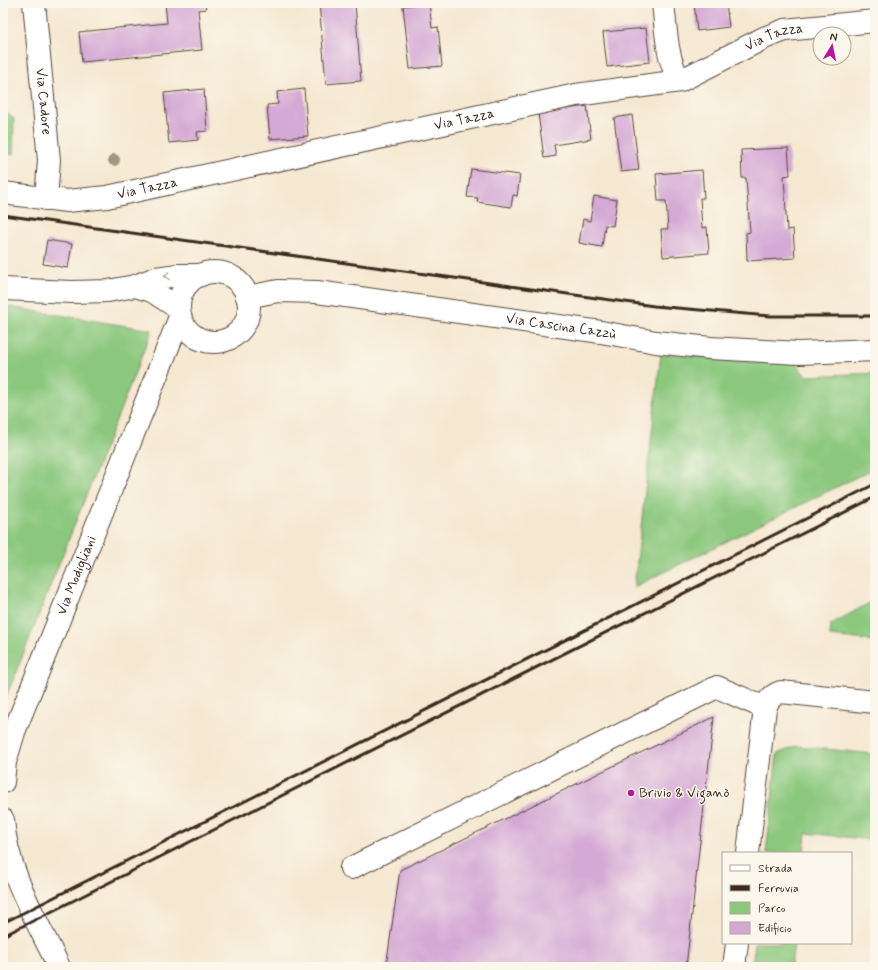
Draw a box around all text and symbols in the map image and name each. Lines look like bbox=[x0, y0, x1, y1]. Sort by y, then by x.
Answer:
street label: Via Tazza bbox=[742, 19, 804, 55]
north arrow bbox=[812, 26, 852, 66]
text: N bbox=[829, 30, 838, 45]
street label: Via Cadore bbox=[31, 67, 56, 136]
street label: Via Tazza bbox=[432, 104, 496, 135]
street label: Via Tazza bbox=[116, 173, 179, 204]
one-way arrow bbox=[164, 271, 170, 280]
street label: Via Cascina Cazzù bbox=[505, 310, 617, 344]
street label: Via Modigliani bbox=[53, 533, 101, 618]
place label: Brivio & Viganò bbox=[639, 784, 729, 804]
marker: Brivio & Viganò bbox=[626, 788, 636, 798]
legend bbox=[722, 852, 852, 944]
text: Strada bbox=[758, 861, 792, 877]
text: Ferrovia bbox=[758, 881, 799, 897]
text: Parco bbox=[758, 901, 786, 917]
text: Edificio bbox=[758, 921, 792, 937]

